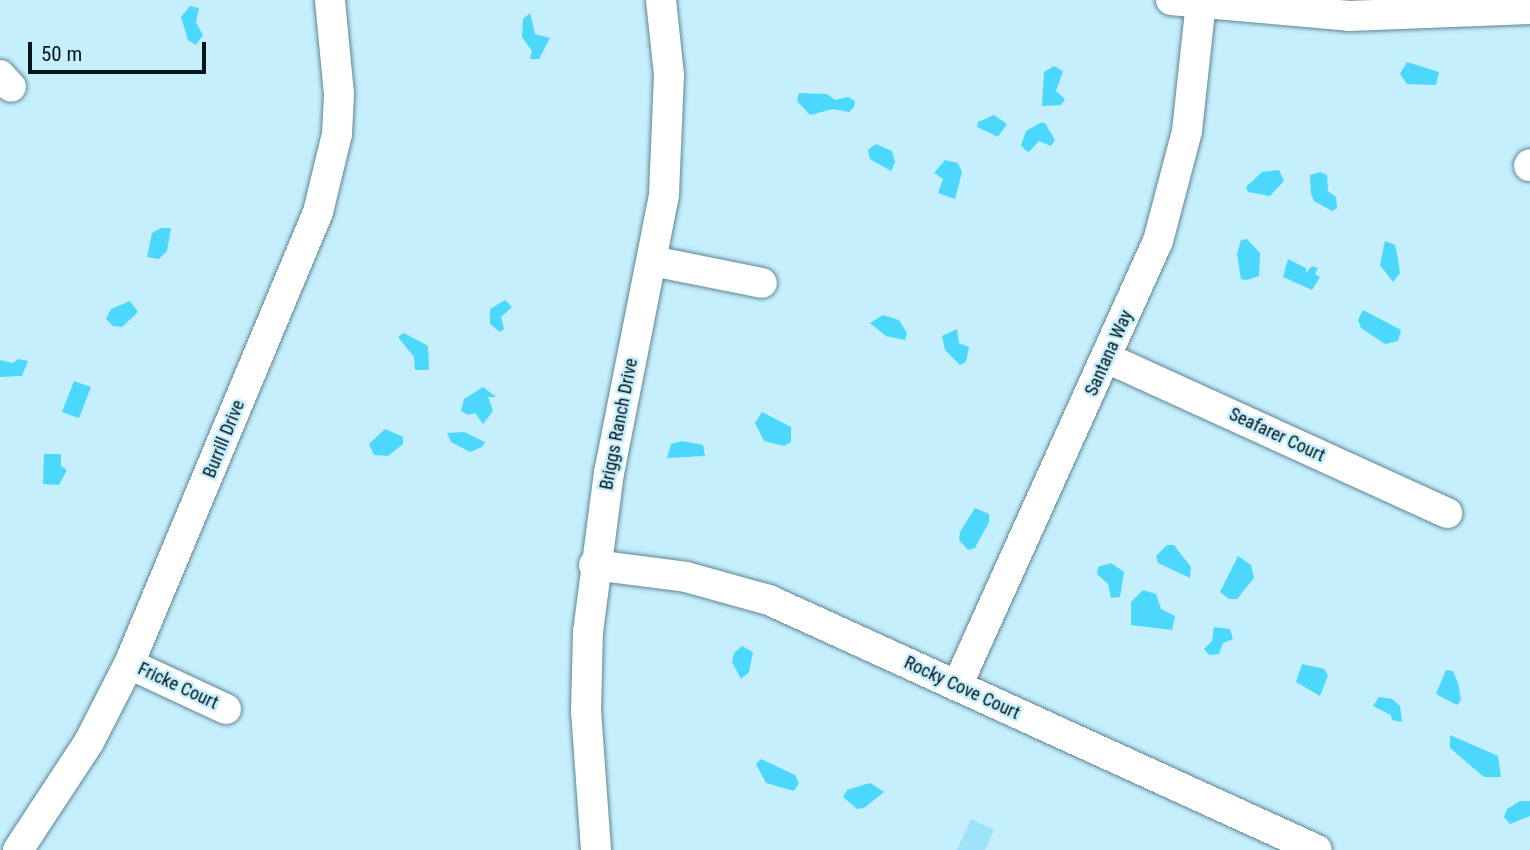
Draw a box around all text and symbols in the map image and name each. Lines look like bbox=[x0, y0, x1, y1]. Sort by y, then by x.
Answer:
scale bar bbox=[32, 28, 210, 72]
text: 50 m bbox=[41, 42, 82, 66]
street label: Santana Way bbox=[1081, 307, 1137, 399]
street label: Briggs Ranch Drive bbox=[596, 356, 642, 492]
street label: Burrill Drive bbox=[199, 397, 249, 481]
street label: Seafarer Court bbox=[1226, 403, 1328, 467]
street label: Rocky Cove Court bbox=[901, 652, 1023, 724]
street label: Fricke Court bbox=[134, 658, 222, 714]

